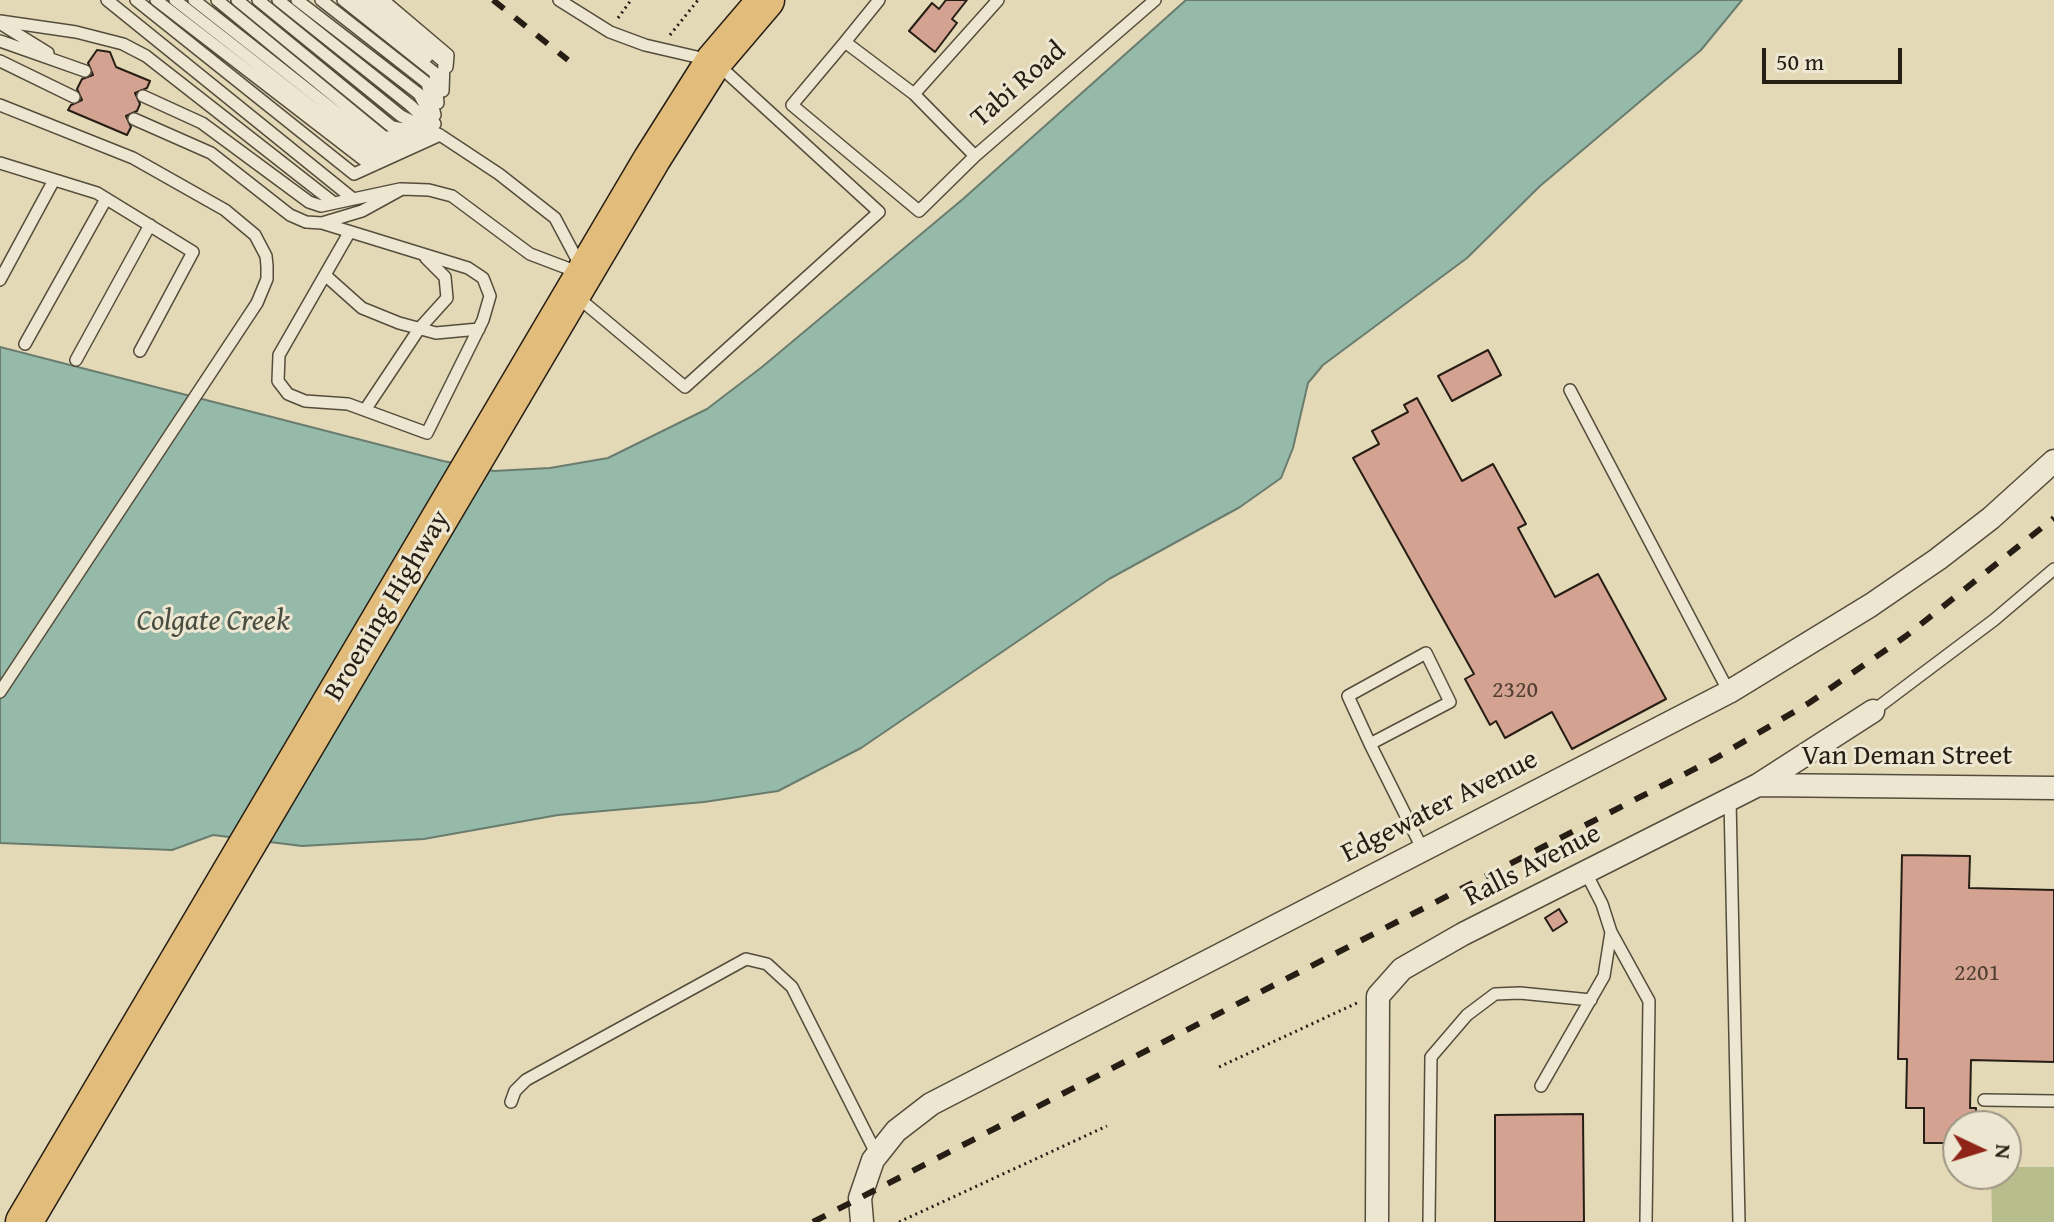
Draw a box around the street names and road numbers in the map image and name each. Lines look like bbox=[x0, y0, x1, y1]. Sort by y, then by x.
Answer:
street label: Tabi Road bbox=[965, 35, 1073, 135]
street label: Broening Highway bbox=[318, 505, 458, 707]
street label: Van Deman Street bbox=[1802, 740, 2012, 774]
street label: Edgewater Avenue bbox=[1336, 743, 1544, 871]
street label: Ralls Avenue bbox=[1459, 817, 1607, 915]

